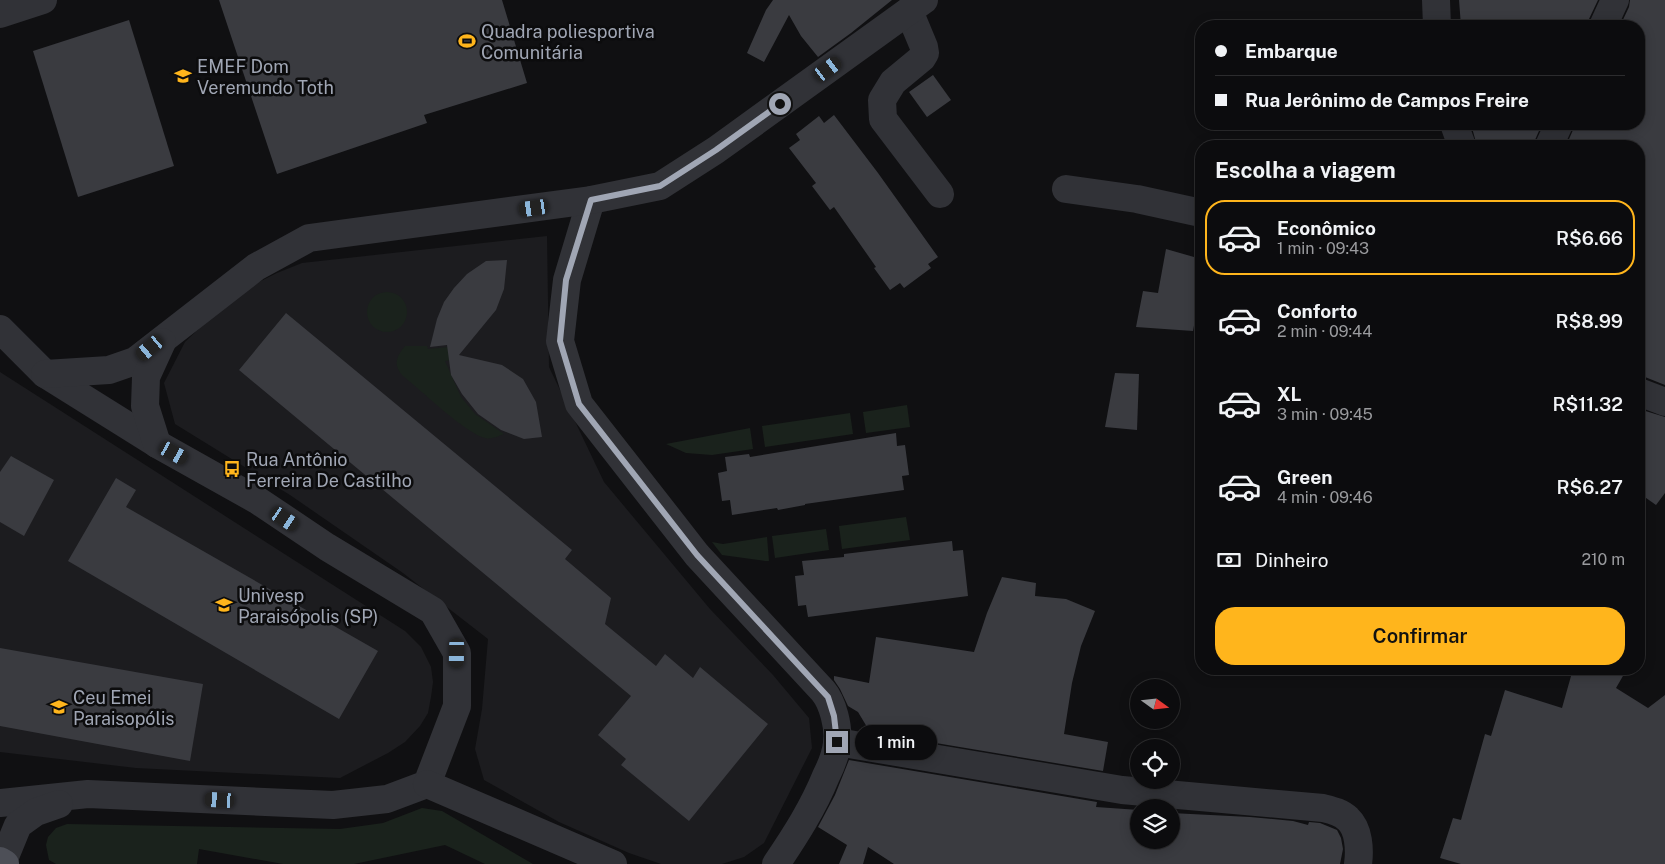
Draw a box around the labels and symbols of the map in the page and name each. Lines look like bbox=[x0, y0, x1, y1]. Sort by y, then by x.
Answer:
place label: Quadra poliesportiva Comunitária bbox=[481, 21, 655, 63]
sports icon: Quadra poliesportiva Comunitária bbox=[457, 31, 477, 51]
car bbox=[811, 54, 844, 84]
place label: EMEF Dom Veremundo Toth bbox=[197, 56, 334, 98]
school or university icon: EMEF Dom Veremundo Toth bbox=[173, 66, 193, 86]
route start bbox=[769, 93, 791, 115]
car bbox=[518, 198, 549, 218]
car bbox=[133, 333, 166, 363]
car bbox=[157, 439, 190, 467]
place label: Rua Antônio Ferreira De Castilho bbox=[246, 449, 412, 491]
bus stop icon: Rua Antônio Ferreira De Castilho bbox=[222, 459, 242, 479]
car bbox=[268, 504, 301, 534]
place label: Univesp Paraisópolis (SP) bbox=[238, 585, 378, 627]
school or university icon: Univesp Paraisópolis (SP) bbox=[214, 595, 234, 615]
car bbox=[449, 638, 464, 668]
north arrow bbox=[1130, 679, 1180, 729]
place label: Ceu Emei Paraisopólis bbox=[73, 687, 174, 729]
school or university icon: Ceu Emei Paraisopólis bbox=[49, 697, 69, 717]
callout: 1 min bbox=[854, 724, 937, 760]
route end bbox=[826, 731, 848, 753]
car bbox=[204, 792, 235, 808]

